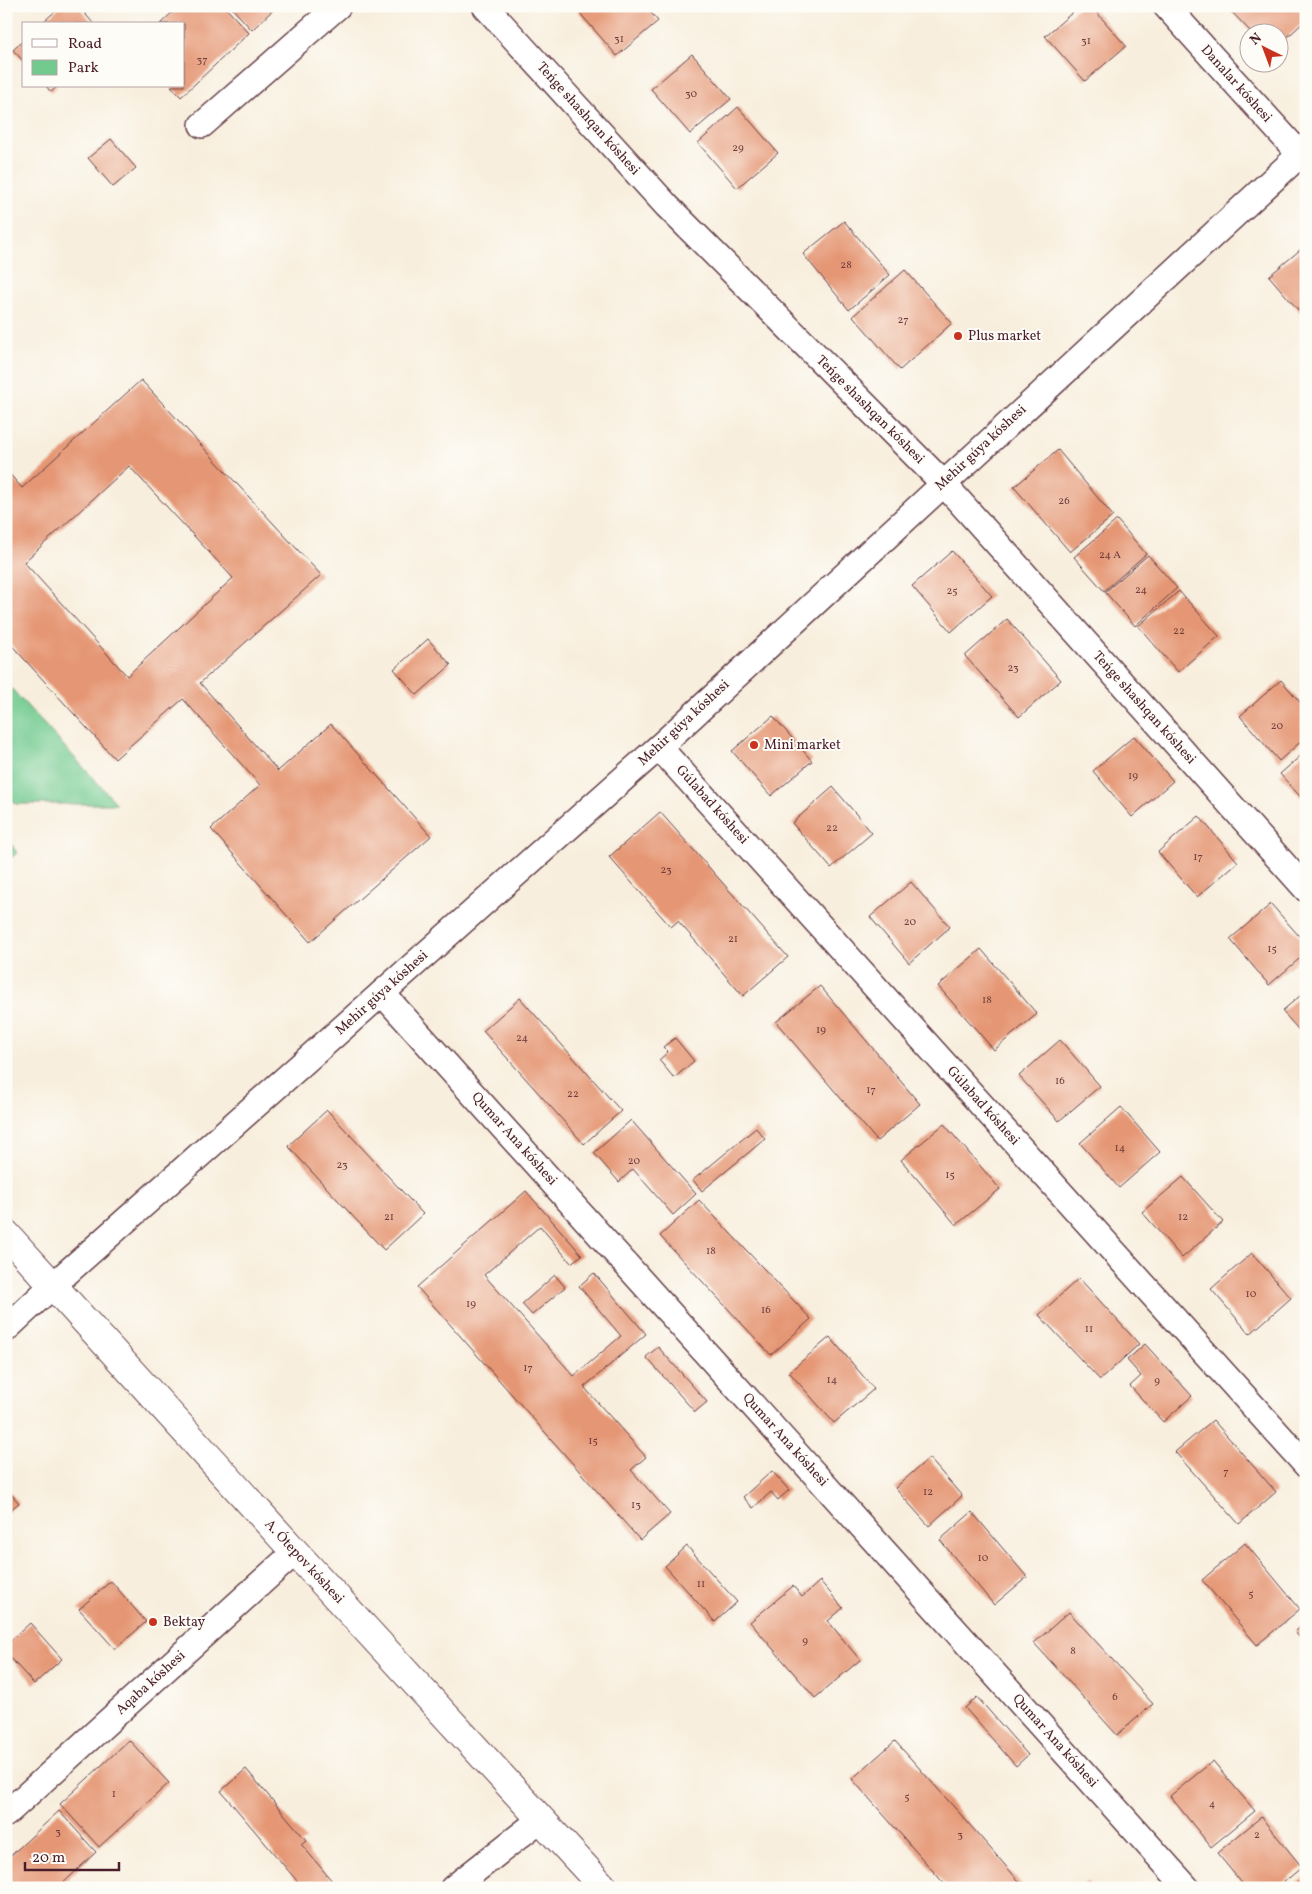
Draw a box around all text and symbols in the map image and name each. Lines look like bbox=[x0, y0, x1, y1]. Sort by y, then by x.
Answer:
legend bbox=[22, 22, 185, 88]
north arrow bbox=[1240, 22, 1290, 72]
text: N bbox=[1246, 29, 1266, 50]
house number: 31 bbox=[614, 32, 624, 47]
text: Road bbox=[68, 34, 102, 55]
house number: 31 bbox=[1081, 34, 1091, 49]
street label: Danalar kóshesi bbox=[1196, 41, 1276, 127]
house number: 37 bbox=[197, 53, 207, 68]
text: Park bbox=[68, 58, 99, 79]
street label: Teńge shashqan kóshesi bbox=[532, 58, 644, 180]
house number: 30 bbox=[685, 87, 697, 102]
house number: 29 bbox=[732, 141, 744, 156]
house number: 28 bbox=[840, 258, 852, 273]
house number: 27 bbox=[898, 313, 908, 328]
place label: Plus market bbox=[968, 327, 1041, 346]
marker: Plus market bbox=[952, 330, 964, 342]
street label: Teńge shashqan kóshesi bbox=[812, 352, 928, 468]
street label: Mehir gúyа kóshesi bbox=[931, 401, 1031, 495]
house number: 26 bbox=[1058, 494, 1070, 509]
house number: 24 А bbox=[1099, 548, 1121, 563]
house number: 24 bbox=[1135, 583, 1147, 598]
house number: 25 bbox=[946, 584, 958, 599]
house number: 22 bbox=[1173, 624, 1185, 639]
street label: Teńge shashqan kóshesi bbox=[1088, 647, 1200, 769]
house number: 23 bbox=[1007, 661, 1019, 676]
street label: Mehir gúyа kóshesi bbox=[634, 676, 734, 770]
house number: 20 bbox=[1271, 719, 1284, 734]
place label: Mini market bbox=[764, 736, 841, 755]
marker: Mini market bbox=[748, 739, 760, 751]
street label: Gúlabad kóshesi bbox=[671, 761, 753, 849]
house number: 19 bbox=[1128, 769, 1138, 784]
house number: 22 bbox=[826, 821, 838, 836]
house number: 17 bbox=[1193, 850, 1203, 865]
house number: 23 bbox=[660, 863, 672, 878]
house number: 20 bbox=[904, 915, 917, 930]
house number: 21 bbox=[728, 932, 738, 947]
house number: 15 bbox=[1267, 942, 1277, 957]
street label: Mehir gúyа kóshesi bbox=[332, 946, 432, 1040]
house number: 18 bbox=[982, 993, 992, 1008]
house number: 19 bbox=[816, 1023, 826, 1038]
house number: 24 bbox=[516, 1031, 528, 1046]
street label: Gúlabad kóshesi bbox=[942, 1062, 1024, 1150]
house number: 16 bbox=[1055, 1074, 1065, 1089]
house number: 17 bbox=[866, 1083, 876, 1098]
house number: 22 bbox=[567, 1087, 579, 1102]
street label: Qumar Ana kóshesi bbox=[467, 1088, 561, 1190]
house number: 14 bbox=[1115, 1141, 1126, 1156]
house number: 20 bbox=[628, 1154, 641, 1169]
house number: 23 bbox=[336, 1158, 348, 1173]
house number: 15 bbox=[945, 1168, 955, 1183]
house number: 21 bbox=[384, 1210, 394, 1225]
house number: 12 bbox=[1178, 1210, 1188, 1225]
house number: 18 bbox=[706, 1244, 716, 1259]
house number: 10 bbox=[1246, 1287, 1257, 1302]
house number: 19 bbox=[466, 1297, 476, 1312]
house number: 16 bbox=[761, 1303, 771, 1318]
house number: 11 bbox=[1085, 1322, 1093, 1337]
house number: 17 bbox=[523, 1361, 533, 1376]
house number: 14 bbox=[827, 1373, 838, 1388]
house number: 9 bbox=[1154, 1374, 1160, 1389]
street label: Qumar Ana kóshesi bbox=[738, 1389, 832, 1491]
house number: 15 bbox=[588, 1434, 598, 1449]
house number: 7 bbox=[1223, 1465, 1229, 1480]
house number: 12 bbox=[923, 1485, 933, 1500]
house number: 13 bbox=[631, 1498, 641, 1513]
street label: A. Ótepov kóshesi bbox=[260, 1515, 349, 1608]
house number: 10 bbox=[978, 1551, 989, 1566]
house number: 11 bbox=[697, 1577, 705, 1592]
house number: 5 bbox=[1248, 1587, 1254, 1602]
place label: Bektay bbox=[163, 1613, 205, 1632]
marker: Bektay bbox=[147, 1616, 159, 1628]
house number: 9 bbox=[802, 1634, 808, 1649]
house number: 8 bbox=[1070, 1644, 1076, 1659]
street label: Aqaba kóshesi bbox=[112, 1647, 190, 1719]
street label: Qumar Ana kóshesi bbox=[1008, 1690, 1102, 1792]
house number: 6 bbox=[1112, 1690, 1118, 1705]
house number: 1 bbox=[112, 1787, 116, 1802]
house number: 5 bbox=[904, 1790, 910, 1805]
house number: 4 bbox=[1209, 1797, 1216, 1812]
house number: 3 bbox=[55, 1825, 61, 1840]
house number: 3 bbox=[957, 1828, 963, 1843]
house number: 2 bbox=[1254, 1828, 1260, 1843]
scale bar bbox=[25, 1839, 119, 1871]
text: 20 m bbox=[32, 1848, 65, 1869]

